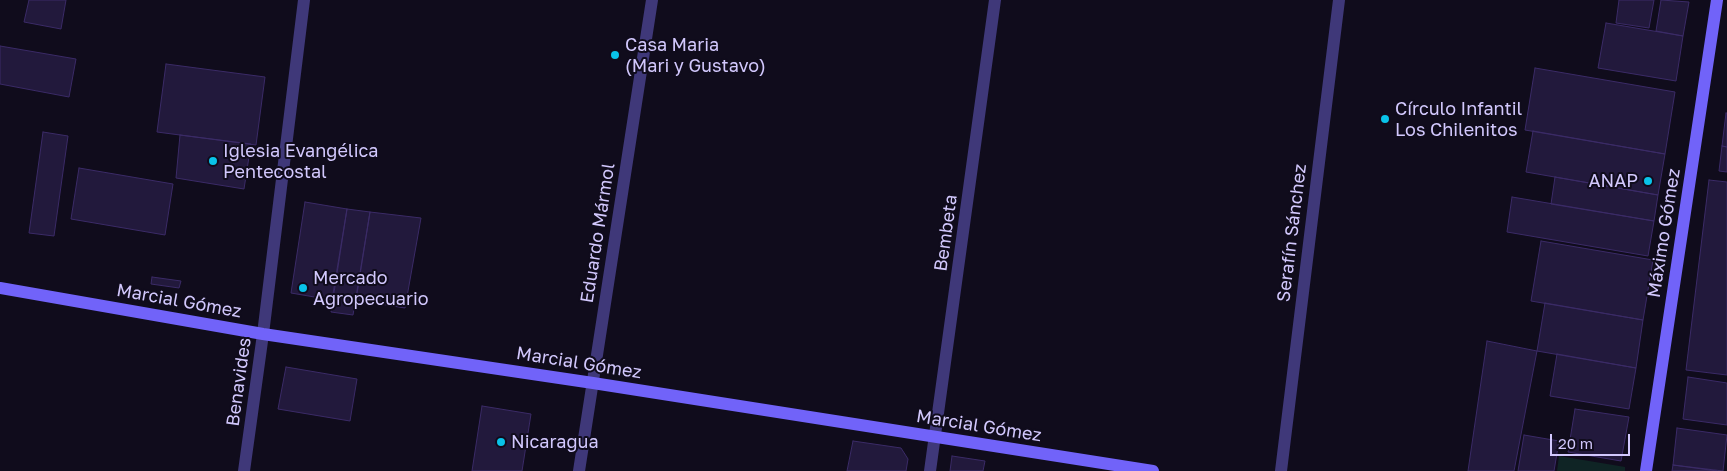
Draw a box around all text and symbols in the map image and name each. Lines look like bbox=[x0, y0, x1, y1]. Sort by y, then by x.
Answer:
place label: Casa Maria (Mari y Gustavo) bbox=[625, 34, 766, 76]
marker: Casa Maria (Mari y Gustavo) bbox=[609, 49, 621, 61]
place label: Círculo Infantil Los Chilenitos bbox=[1395, 98, 1522, 140]
marker: Círculo Infantil Los Chilenitos bbox=[1379, 113, 1391, 125]
place label: Iglesia Evangélica Pentecostal bbox=[223, 140, 378, 182]
marker: Iglesia Evangélica Pentecostal bbox=[207, 155, 219, 167]
street label: Eduardo Mármol bbox=[576, 162, 620, 304]
street label: Serafín Sánchez bbox=[1273, 163, 1311, 303]
street label: Máximo Gómez bbox=[1643, 167, 1685, 299]
place label: ANAP bbox=[1588, 170, 1638, 192]
marker: ANAP bbox=[1642, 175, 1654, 187]
street label: Bembeta bbox=[930, 193, 962, 273]
place label: Mercado Agropecuario bbox=[313, 267, 429, 310]
street label: Marcial Gómez bbox=[115, 279, 243, 323]
marker: Mercado Agropecuario bbox=[297, 282, 309, 294]
street label: Benavides bbox=[222, 336, 256, 428]
street label: Marcial Gómez bbox=[515, 342, 643, 384]
street label: Marcial Gómez bbox=[915, 405, 1043, 447]
scale bar bbox=[1552, 424, 1632, 456]
place label: Nicaragua bbox=[511, 431, 599, 453]
text: 20 m bbox=[1558, 434, 1593, 452]
marker: Nicaragua bbox=[495, 436, 507, 448]

